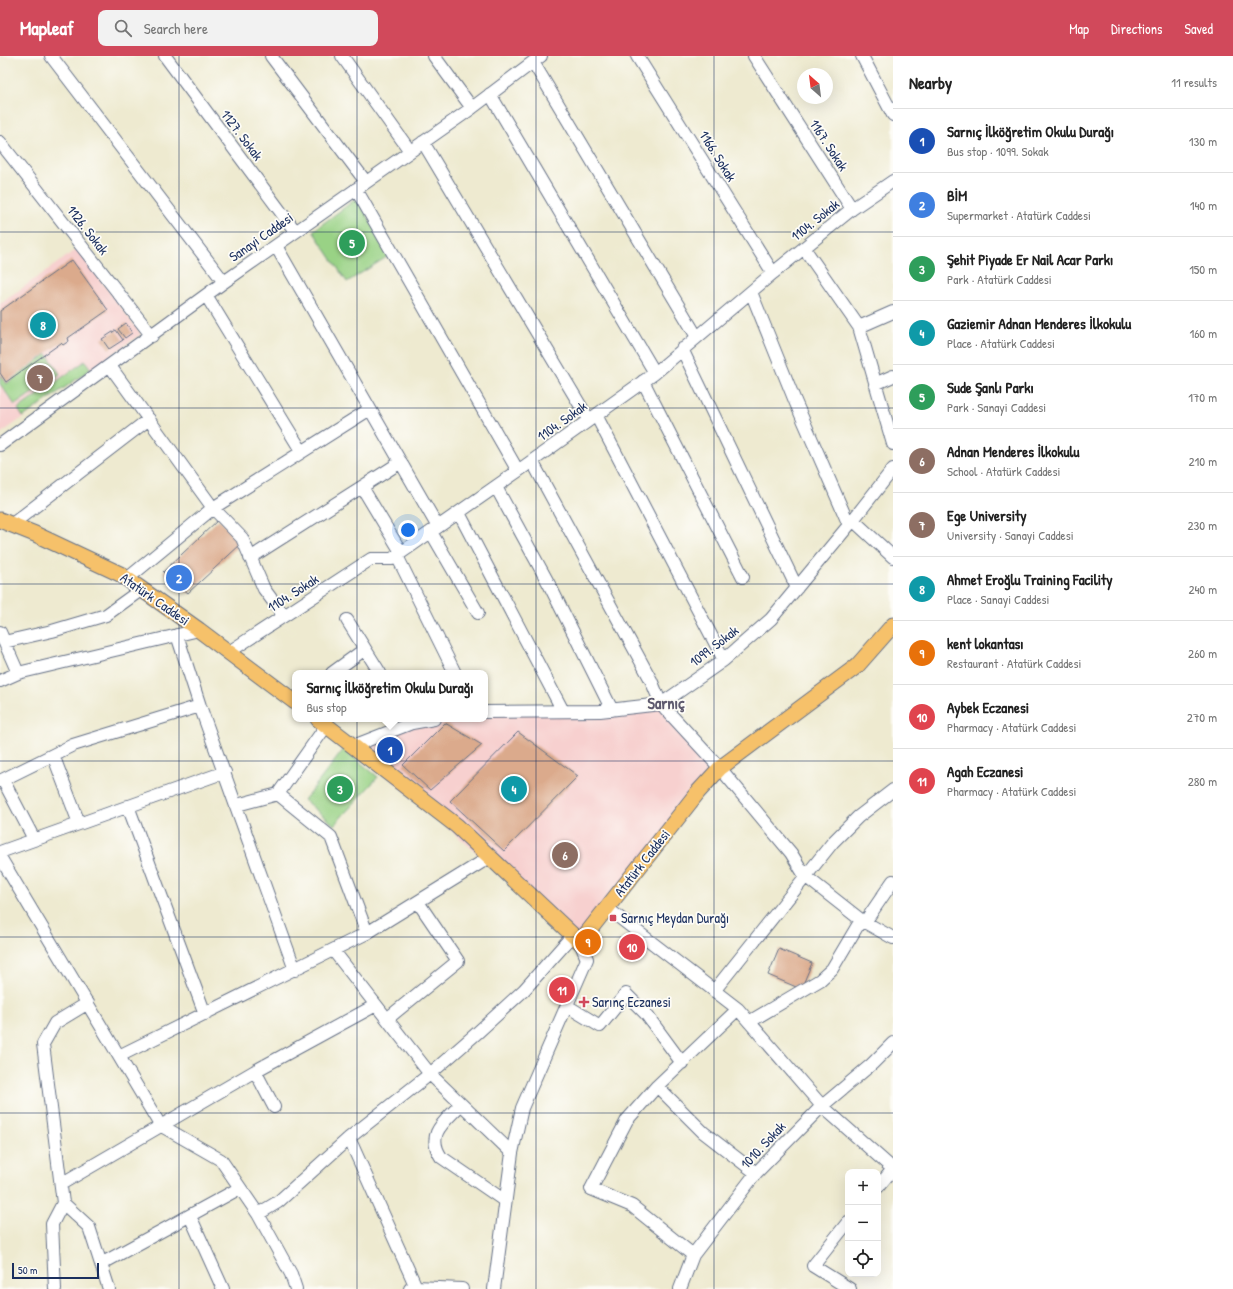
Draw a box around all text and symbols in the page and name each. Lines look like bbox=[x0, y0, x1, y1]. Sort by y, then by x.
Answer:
search box bbox=[98, 10, 378, 46]
text: Mapleaf bbox=[20, 15, 74, 41]
icon: search bbox=[112, 17, 134, 39]
text: Search here bbox=[144, 18, 208, 39]
text: Map bbox=[1069, 19, 1089, 38]
text: Directions bbox=[1111, 19, 1162, 38]
text: Saved bbox=[1184, 19, 1213, 38]
north arrow bbox=[797, 68, 833, 104]
text: Nearby bbox=[909, 71, 952, 94]
text: 11 results bbox=[1171, 73, 1217, 91]
street label: 1127. Sokak bbox=[217, 105, 268, 164]
street label: 1167. Sokak bbox=[806, 115, 853, 174]
text: Sarnıç İlköğretim Okulu Durağı bbox=[947, 121, 1114, 142]
street label: 1166. Sokak bbox=[695, 127, 742, 185]
text: 1 bbox=[920, 132, 924, 150]
text: 130 m bbox=[1189, 132, 1217, 150]
text: Bus stop · 1099. Sokak bbox=[947, 142, 1049, 160]
text: BİM bbox=[947, 185, 967, 206]
street label: 1104. Sokak bbox=[787, 194, 843, 245]
text: 2 bbox=[919, 196, 925, 214]
text: 140 m bbox=[1190, 196, 1217, 214]
street label: 1126. Sokak bbox=[63, 201, 114, 258]
text: Supermarket · Atatürk Caddesi bbox=[947, 206, 1091, 224]
street label: Sanayi Caddesi bbox=[225, 208, 297, 266]
pin: 5 bbox=[339, 228, 365, 258]
text: Şehit Piyade Er Nail Acar Parkı bbox=[947, 249, 1113, 270]
text: 3 bbox=[919, 260, 925, 278]
text: 150 m bbox=[1189, 260, 1217, 278]
text: Park · Atatürk Caddesi bbox=[947, 270, 1052, 288]
pin: 8 bbox=[30, 310, 56, 340]
text: Gaziemir Adnan Menderes İlkokulu bbox=[947, 313, 1131, 334]
text: 4 bbox=[920, 324, 924, 342]
text: 160 m bbox=[1189, 324, 1217, 342]
text: Place · Atatürk Caddesi bbox=[947, 334, 1055, 352]
pin: 7 bbox=[27, 363, 53, 393]
text: Sude Şanlı Parkı bbox=[947, 377, 1034, 398]
text: 5 bbox=[919, 388, 925, 406]
text: 170 m bbox=[1188, 388, 1217, 406]
street label: 1104. Sokak bbox=[533, 396, 591, 445]
text: Park · Sanayi Caddesi bbox=[947, 398, 1046, 416]
text: Adnan Menderes İlkokulu bbox=[947, 441, 1080, 462]
text: 6 bbox=[919, 452, 925, 470]
text: 210 m bbox=[1189, 452, 1217, 470]
text: School · Atatürk Caddesi bbox=[947, 462, 1060, 480]
text: Ege University bbox=[947, 505, 1027, 526]
text: 7 bbox=[919, 516, 925, 534]
text: 230 m bbox=[1187, 516, 1217, 534]
your location bbox=[398, 520, 418, 540]
text: University · Sanayi Caddesi bbox=[947, 526, 1074, 544]
pin: 2 bbox=[166, 563, 192, 593]
street label: Atatürk Caddesi bbox=[117, 568, 194, 629]
street label: 1104. Sokak bbox=[264, 569, 322, 616]
text: Ahmet Eroğlu Training Facility bbox=[947, 569, 1113, 590]
text: 8 bbox=[919, 580, 925, 598]
text: 240 m bbox=[1188, 580, 1217, 598]
text: Place · Sanayi Caddesi bbox=[947, 590, 1050, 608]
street label: 1099. Sokak bbox=[685, 620, 742, 671]
text: kent lokantası bbox=[947, 633, 1024, 654]
text: 9 bbox=[920, 644, 924, 662]
text: 260 m bbox=[1188, 644, 1217, 662]
text: Restaurant · Atatürk Caddesi bbox=[947, 654, 1081, 672]
popup bbox=[292, 670, 488, 722]
text: Sarnıç İlköğretim Okulu Durağı bbox=[306, 677, 474, 698]
district label: Sarnıç bbox=[648, 692, 685, 714]
text: Aybek Eczanesi bbox=[947, 697, 1029, 718]
text: Bus stop bbox=[306, 698, 347, 716]
text: 10 bbox=[917, 708, 927, 726]
text: 270 m bbox=[1187, 708, 1217, 726]
text: Pharmacy · Atatürk Caddesi bbox=[947, 718, 1076, 736]
pin: 1 bbox=[377, 735, 403, 765]
text: Agah Eczanesi bbox=[947, 761, 1023, 782]
text: 11 bbox=[917, 772, 927, 790]
text: 280 m bbox=[1188, 772, 1217, 790]
pin: 3 bbox=[327, 774, 353, 804]
pin: 4 bbox=[501, 774, 527, 804]
text: Pharmacy · Atatürk Caddesi bbox=[947, 782, 1076, 800]
street label: Atatürk Caddesi bbox=[609, 825, 674, 900]
pin: 6 bbox=[552, 840, 578, 870]
place label: Sarnıç Meydan Durağı bbox=[621, 908, 729, 928]
marker: Sarnıç Meydan Durağı bbox=[608, 913, 618, 923]
pin: 9 bbox=[575, 927, 601, 957]
pin: 10 bbox=[619, 932, 645, 962]
pin: 11 bbox=[549, 975, 575, 1005]
place label: Sarınç Eczanesi bbox=[592, 992, 671, 1011]
marker: Sarınç Eczanesi bbox=[579, 997, 589, 1007]
street label: 1010. Sokak bbox=[736, 1117, 790, 1172]
map controls bbox=[845, 1169, 881, 1277]
button: + bbox=[845, 1169, 881, 1205]
button: − bbox=[845, 1205, 881, 1241]
button: locate bbox=[845, 1241, 881, 1277]
scale bar bbox=[12, 1261, 99, 1280]
text: 50 m bbox=[18, 1263, 38, 1277]

